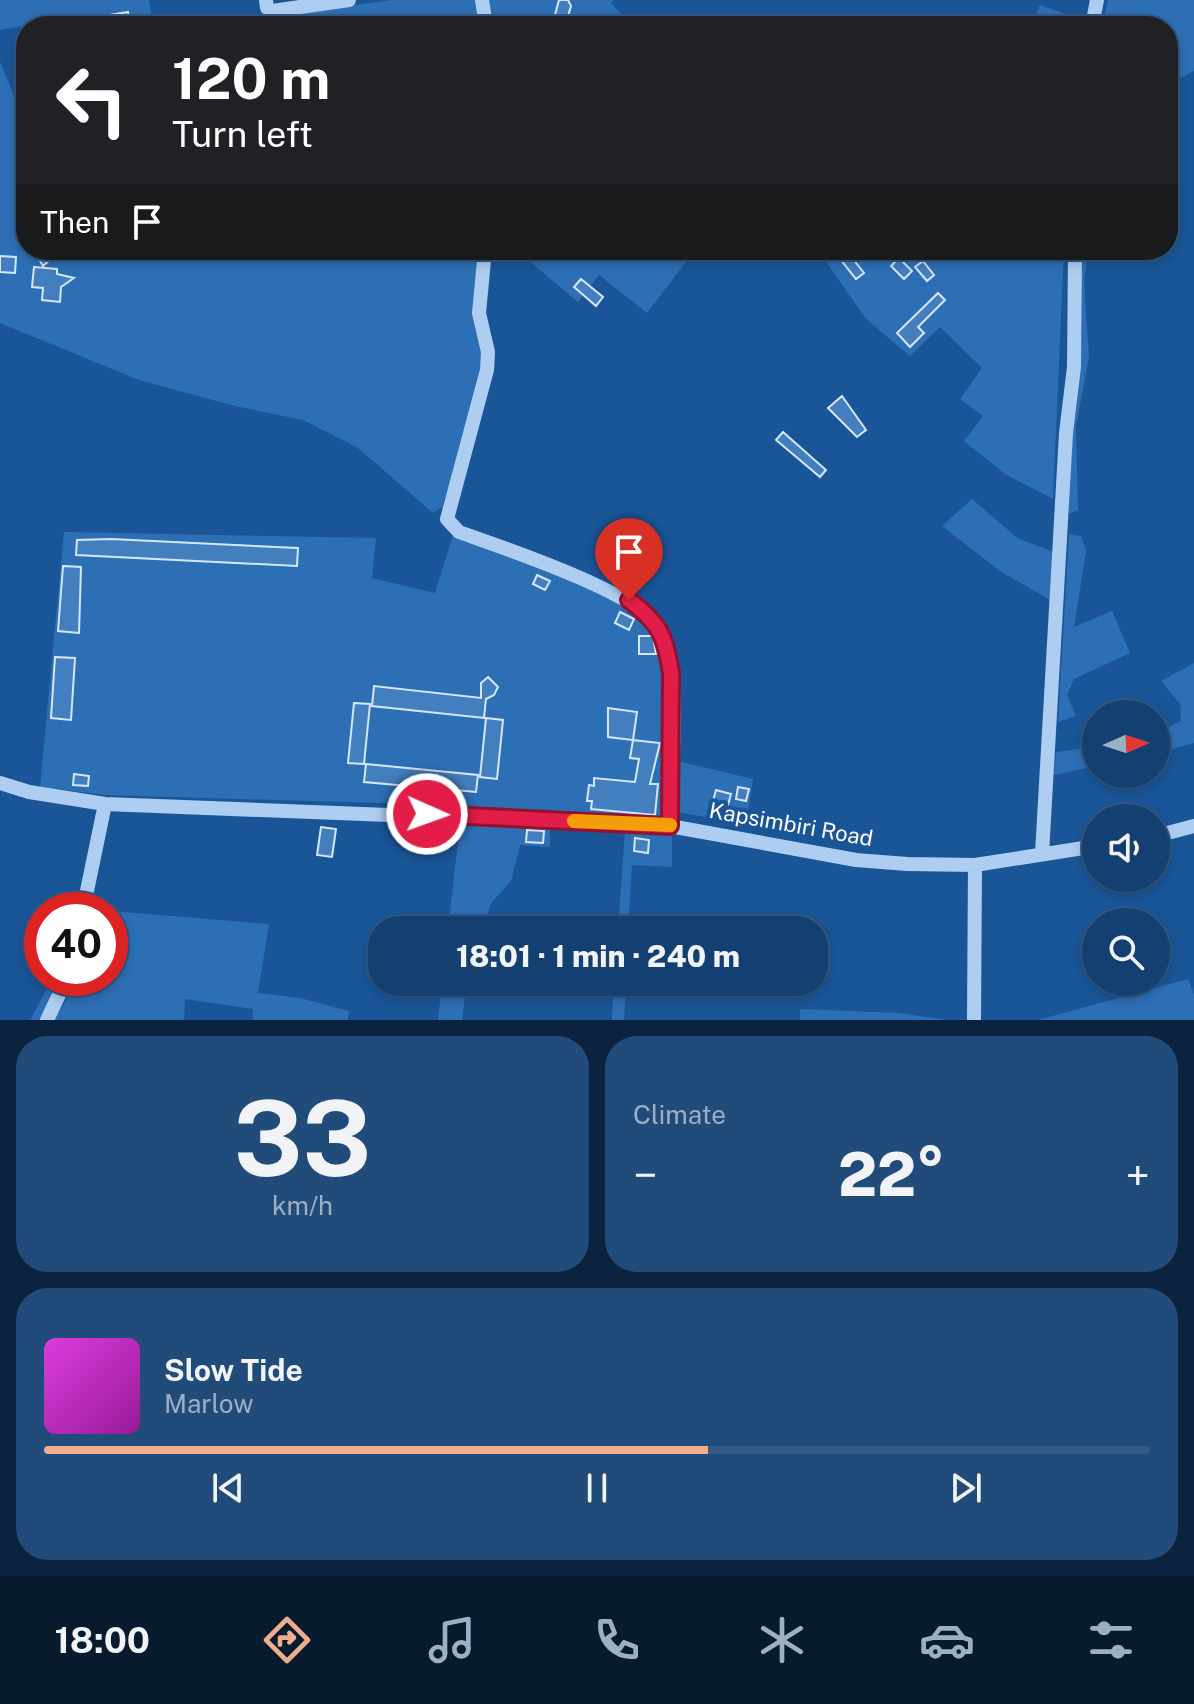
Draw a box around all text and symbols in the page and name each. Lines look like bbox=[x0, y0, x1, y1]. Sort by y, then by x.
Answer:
text: 120 m bbox=[172, 46, 330, 112]
icon: left bbox=[40, 48, 144, 152]
text: Turn left bbox=[172, 113, 313, 155]
icon: arrive bbox=[125, 200, 169, 244]
text: Then bbox=[40, 204, 109, 240]
pin bbox=[595, 518, 663, 600]
icon: arrive bbox=[607, 530, 651, 574]
north arrow bbox=[1082, 700, 1170, 788]
map controls bbox=[1082, 700, 1170, 996]
position arrow bbox=[385, 772, 469, 856]
street label: Kapsimbiri Road bbox=[707, 797, 875, 851]
button: sound bbox=[1082, 804, 1170, 892]
speed limit sign: 40 bbox=[24, 892, 128, 996]
button: search bbox=[1082, 908, 1170, 996]
text: 18:01 · 1 min · 240 m bbox=[456, 938, 740, 974]
text: 33 bbox=[234, 1077, 372, 1199]
text: Climate bbox=[633, 1099, 726, 1130]
text: 22° bbox=[838, 1139, 945, 1210]
text: − bbox=[633, 1149, 657, 1201]
text: + bbox=[1126, 1149, 1150, 1201]
text: km/h bbox=[272, 1190, 333, 1221]
text: Slow Tide bbox=[164, 1352, 303, 1388]
text: Marlow bbox=[164, 1388, 254, 1419]
icon: previous bbox=[206, 1466, 250, 1510]
icon: pause bbox=[575, 1466, 619, 1510]
icon: next bbox=[944, 1466, 988, 1510]
icon: directions bbox=[259, 1612, 315, 1668]
icon: music bbox=[424, 1612, 480, 1668]
icon: phone bbox=[589, 1612, 645, 1668]
icon: climate bbox=[754, 1612, 810, 1668]
icon: car bbox=[919, 1612, 975, 1668]
icon: filters bbox=[1083, 1612, 1139, 1668]
text: 18:00 bbox=[54, 1619, 150, 1661]

